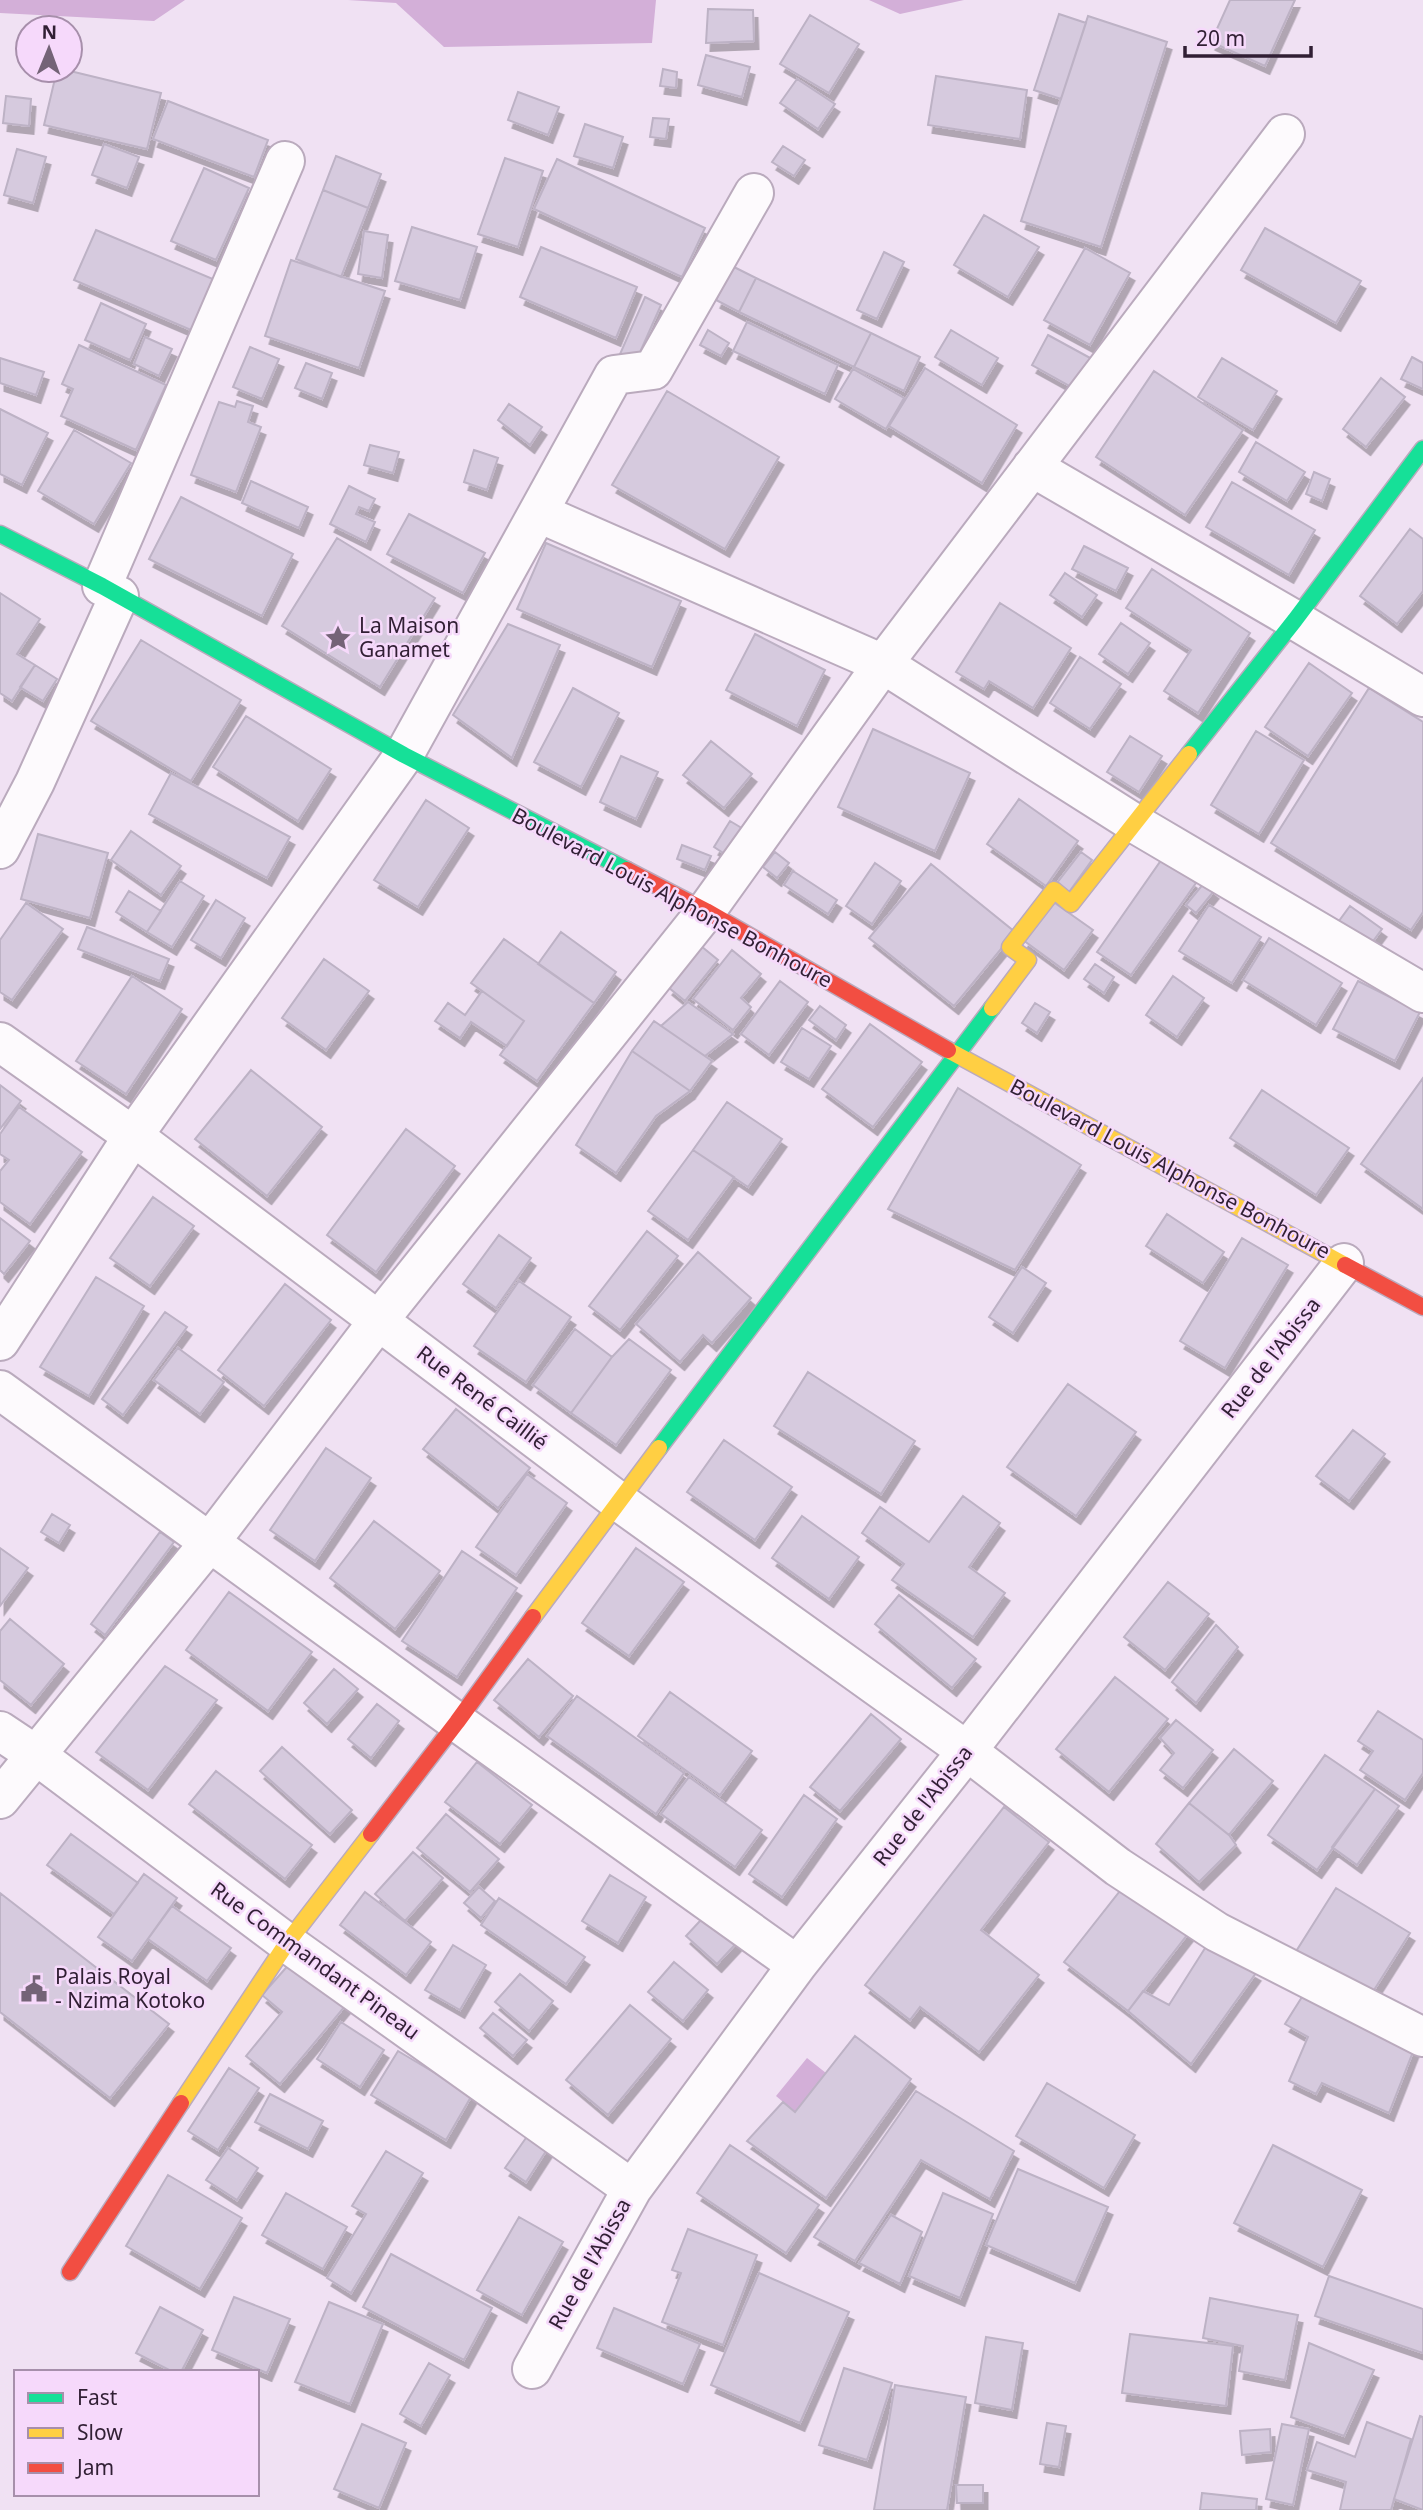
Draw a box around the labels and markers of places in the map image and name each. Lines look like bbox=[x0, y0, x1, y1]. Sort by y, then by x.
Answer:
place label: La Maison Ganamet bbox=[359, 611, 459, 663]
place icon: La Maison Ganamet bbox=[323, 623, 353, 653]
place label: Palais Royal - Nzima Kotoko bbox=[55, 1962, 205, 2014]
public building icon: Palais Royal - Nzima Kotoko bbox=[19, 1974, 49, 2004]

